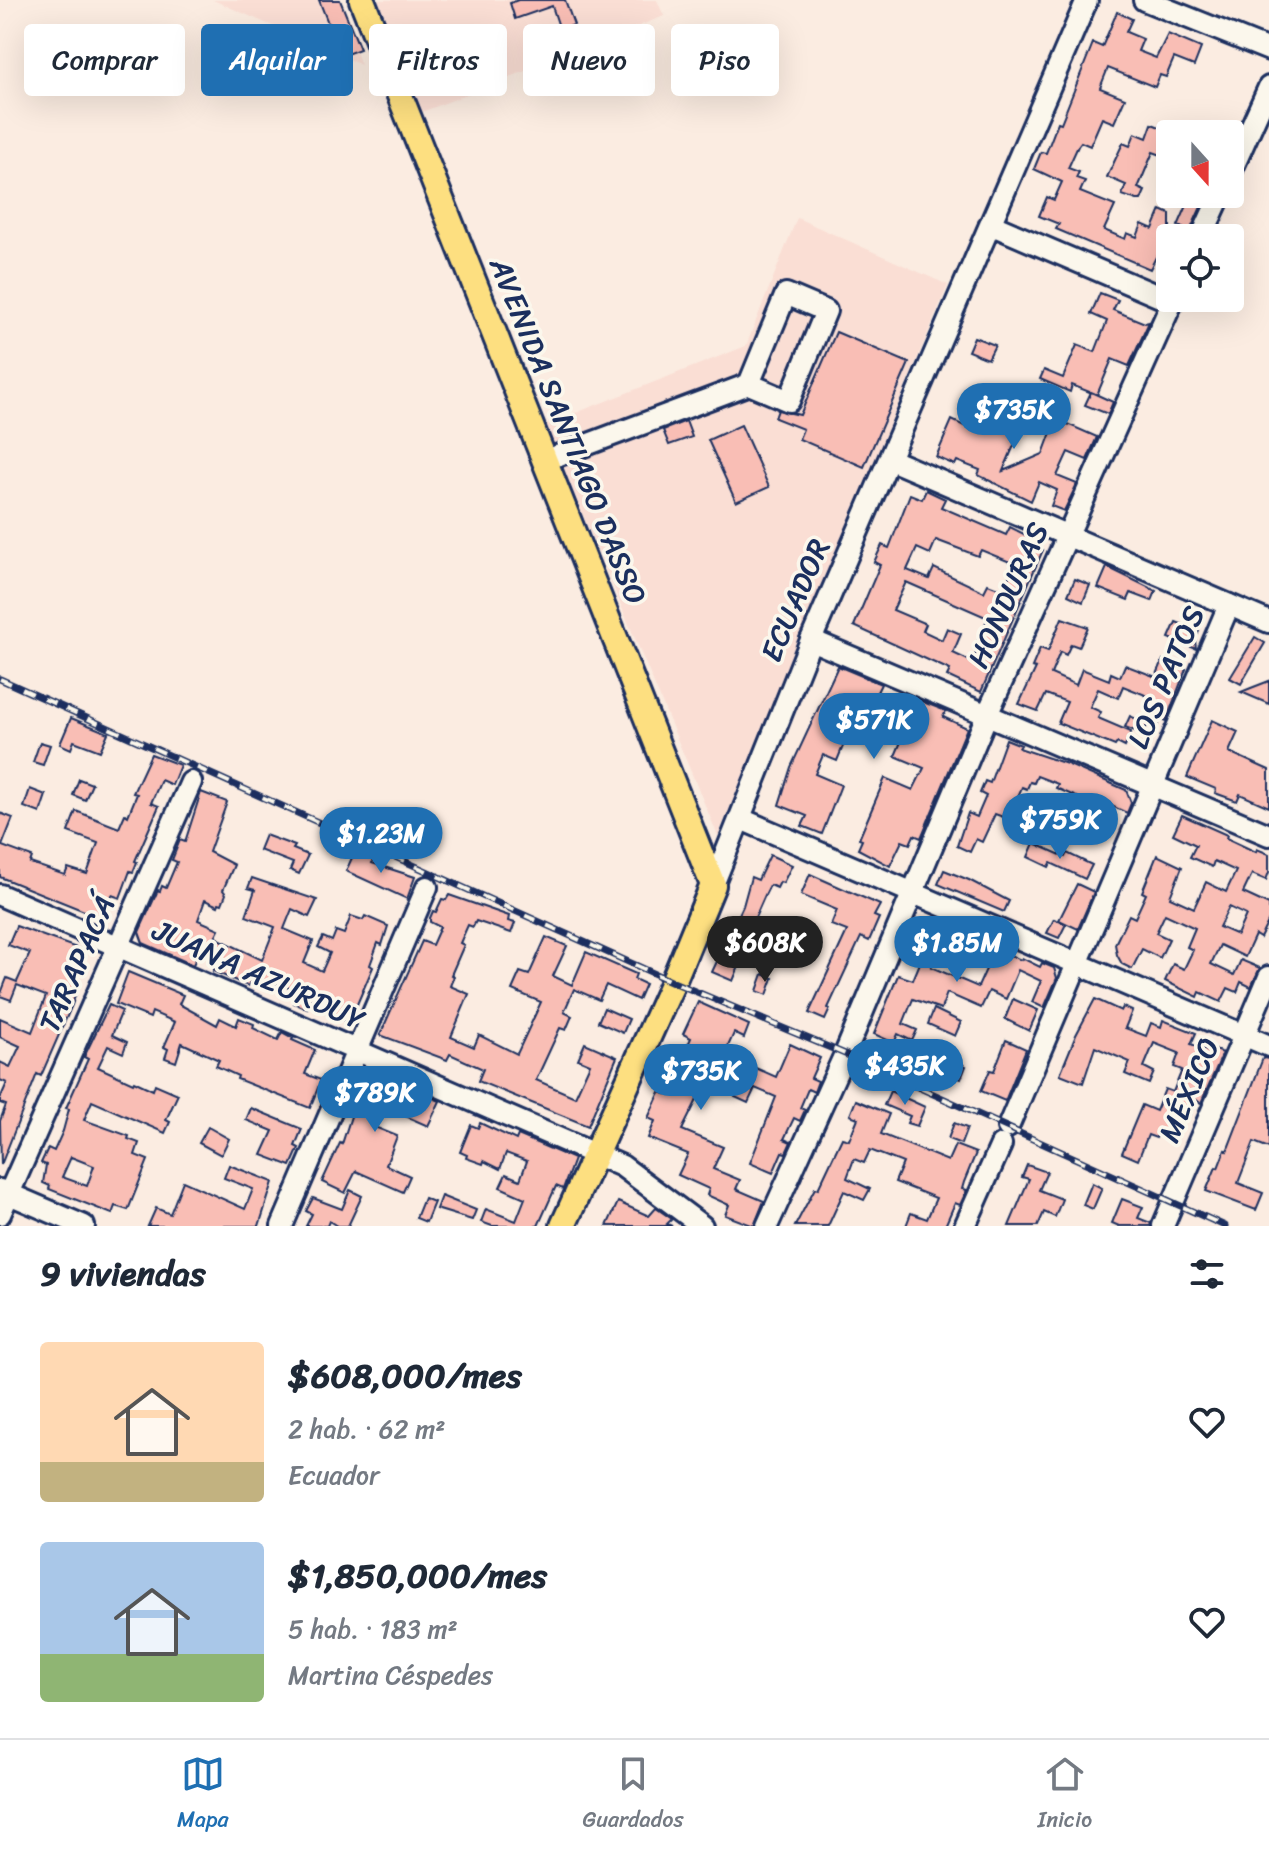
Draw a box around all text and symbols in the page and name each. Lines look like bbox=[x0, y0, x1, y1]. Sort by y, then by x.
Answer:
chip: Comprar bbox=[24, 24, 185, 96]
chip: Alquilar bbox=[201, 24, 353, 96]
chip: Filtros bbox=[369, 24, 507, 96]
chip: Nuevo bbox=[523, 24, 655, 96]
chip: Piso bbox=[671, 24, 779, 96]
north arrow bbox=[1156, 120, 1244, 208]
map controls bbox=[1156, 120, 1244, 312]
button: locate bbox=[1156, 224, 1244, 312]
street label: AVENIDA SANTIAGO DASSO bbox=[473, 248, 662, 613]
pin: $735K bbox=[958, 383, 1070, 451]
text: $735K bbox=[975, 386, 1053, 432]
street label: HONDURAS bbox=[952, 513, 1064, 677]
street label: ECUADOR bbox=[745, 530, 845, 670]
street label: LOS PATOS bbox=[1112, 597, 1221, 757]
pin: $571K bbox=[818, 693, 930, 761]
text: $571K bbox=[836, 696, 912, 742]
pin: $759K bbox=[1004, 793, 1116, 861]
text: $759K bbox=[1020, 796, 1100, 842]
pin: $1.23M bbox=[316, 807, 446, 875]
text: $1.23M bbox=[338, 810, 425, 856]
street label: TARAPACÁ bbox=[23, 883, 133, 1041]
street label: JUANA AZURDUY bbox=[143, 903, 375, 1046]
pin: $608K bbox=[709, 916, 821, 984]
pin: $1.85M bbox=[892, 916, 1022, 984]
text: $608K bbox=[725, 919, 805, 965]
text: $1.85M bbox=[912, 919, 1002, 965]
street label: MÉXICO bbox=[1143, 1029, 1235, 1151]
pin: $435K bbox=[849, 1039, 961, 1107]
text: $435K bbox=[865, 1042, 945, 1088]
pin: $735K bbox=[645, 1044, 757, 1112]
text: $735K bbox=[662, 1047, 740, 1093]
pin: $789K bbox=[319, 1066, 431, 1134]
text: $789K bbox=[335, 1069, 415, 1115]
text: 9 viviendas bbox=[40, 1244, 206, 1304]
icon: filters bbox=[1185, 1252, 1229, 1296]
text: $608,000/mes bbox=[288, 1346, 522, 1406]
icon: home bbox=[104, 1374, 200, 1470]
icon: heart bbox=[1185, 1400, 1229, 1444]
text: 2 hab. · 62 m² bbox=[288, 1406, 445, 1452]
text: Ecuador bbox=[288, 1452, 380, 1498]
text: $1,850,000/mes bbox=[288, 1546, 547, 1606]
icon: home bbox=[104, 1574, 200, 1670]
icon: heart bbox=[1185, 1600, 1229, 1644]
text: 5 hab. · 183 m² bbox=[288, 1606, 458, 1652]
text: Martina Céspedes bbox=[288, 1652, 493, 1698]
tab: Mapa bbox=[177, 1752, 229, 1839]
tab: Guardados bbox=[582, 1752, 684, 1839]
tab: Inicio bbox=[1037, 1752, 1092, 1839]

